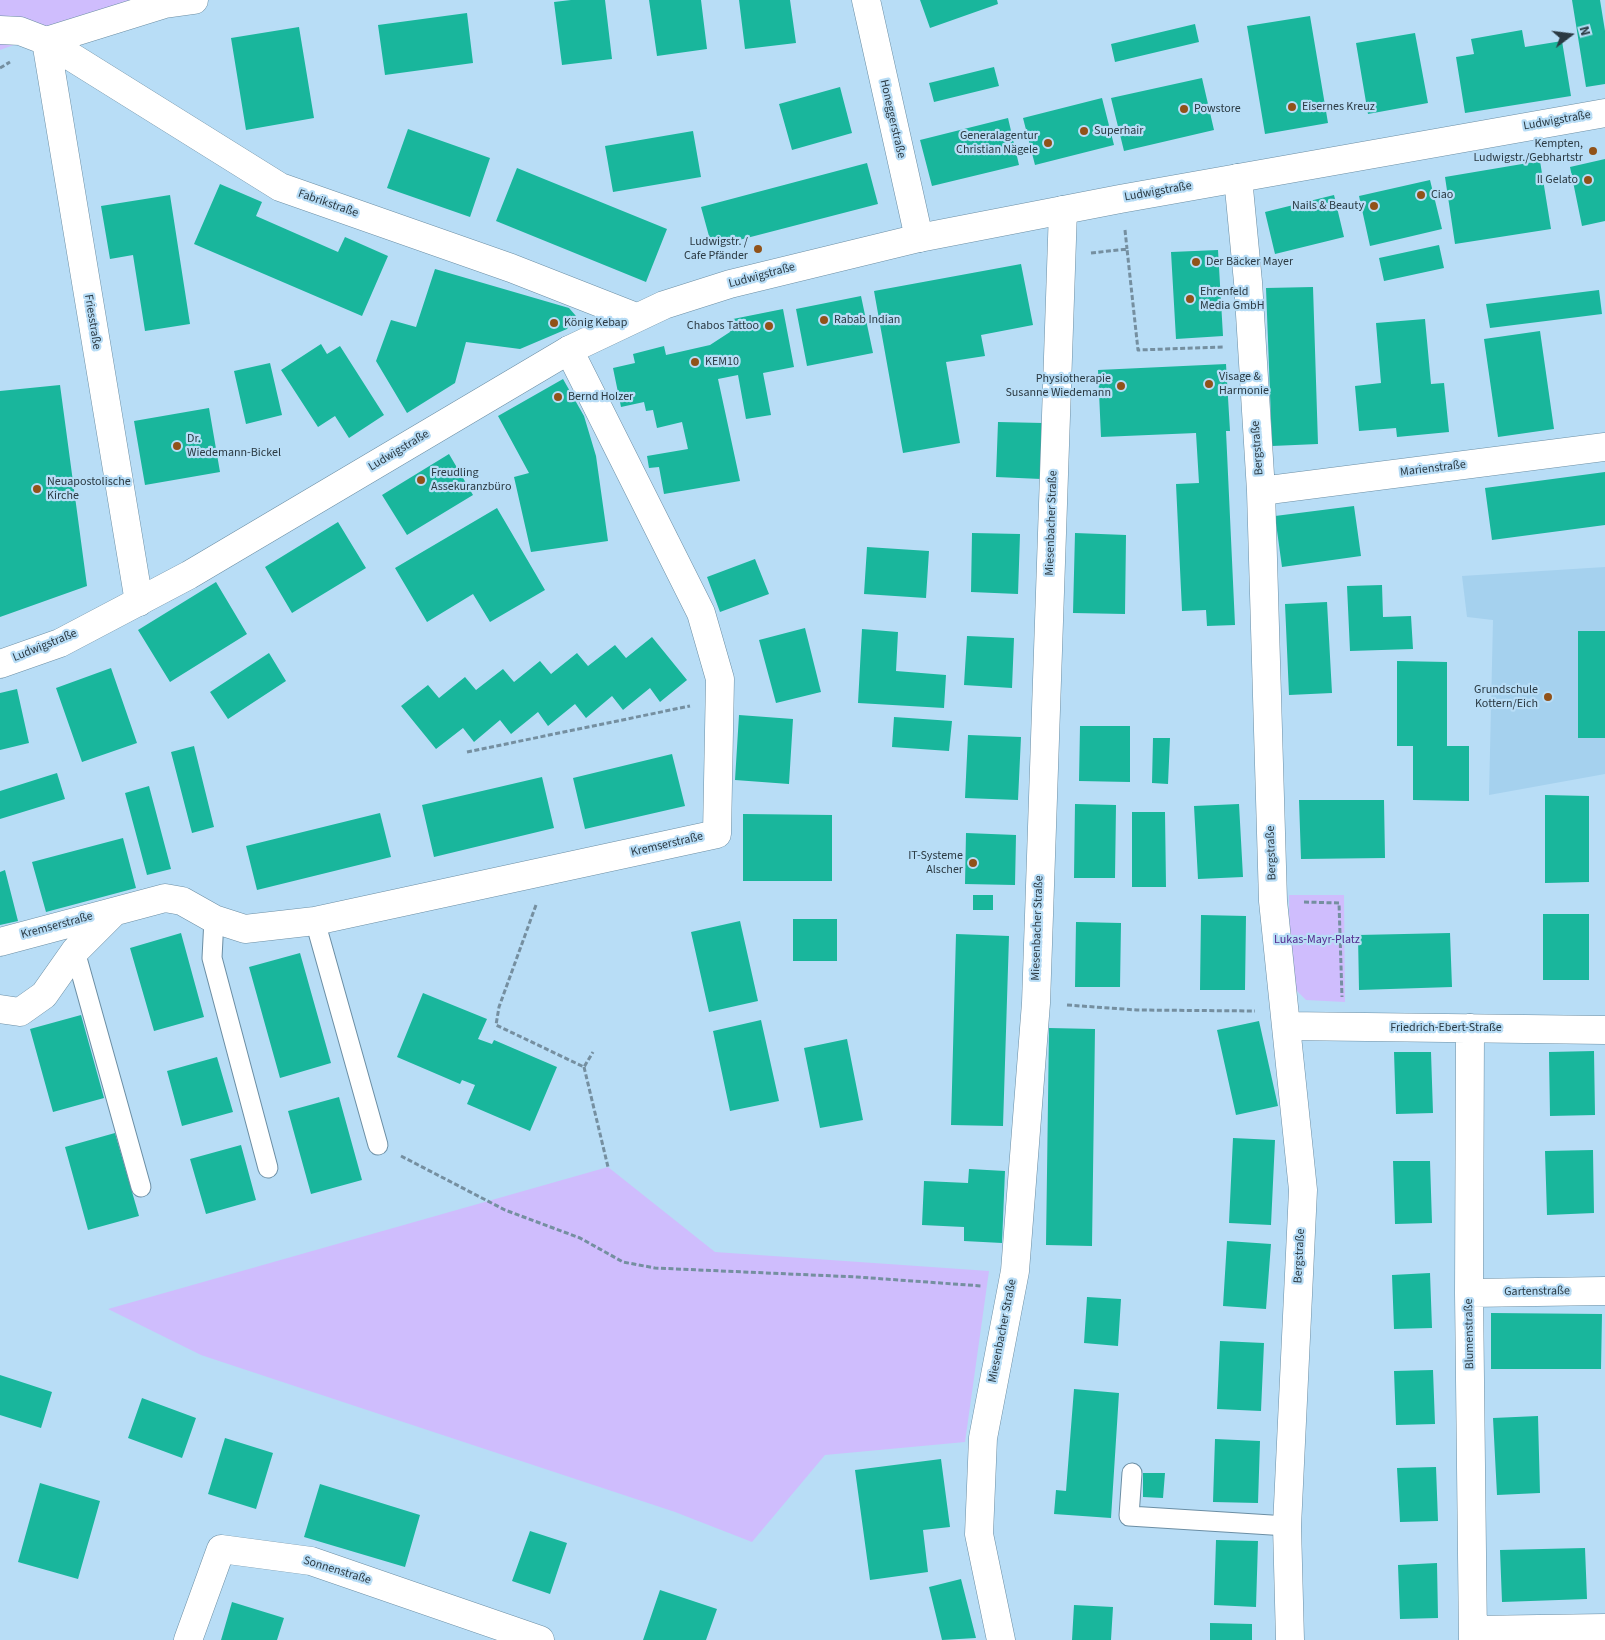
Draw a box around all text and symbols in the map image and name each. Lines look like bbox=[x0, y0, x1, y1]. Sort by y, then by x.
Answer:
north arrow bbox=[1545, 10, 1595, 60]
text: N bbox=[1574, 24, 1595, 38]
street label: Honeggerstraße bbox=[876, 78, 908, 160]
place label: Eisernes Kreuz bbox=[1302, 100, 1375, 114]
marker: Eisernes Kreuz bbox=[1286, 101, 1298, 113]
place label: Powstore bbox=[1194, 102, 1241, 116]
marker: Powstore bbox=[1178, 103, 1190, 115]
street label: Ludwigstraße bbox=[1522, 108, 1592, 134]
place label: Superhair bbox=[1094, 124, 1143, 138]
marker: Superhair bbox=[1078, 125, 1090, 137]
place label: Generalagentur Christian Nägele bbox=[956, 129, 1038, 157]
marker: Generalagentur Christian Nägele bbox=[1042, 137, 1054, 149]
place label: Kempten, Ludwigstr./Gebhartstr bbox=[1473, 137, 1583, 165]
marker: Kempten, Ludwigstr./Gebhartstr bbox=[1587, 145, 1599, 157]
place label: Il Gelato bbox=[1537, 173, 1578, 187]
marker: Il Gelato bbox=[1582, 174, 1594, 186]
street label: Ludwigstraße bbox=[1123, 179, 1193, 205]
street label: Fabrikstraße bbox=[296, 187, 360, 221]
place label: Ciao bbox=[1431, 188, 1453, 202]
marker: Ciao bbox=[1415, 189, 1427, 201]
place label: Nails & Beauty bbox=[1292, 199, 1364, 213]
marker: Nails & Beauty bbox=[1368, 200, 1380, 212]
place label: Ludwigstr. / Cafe Pfänder bbox=[684, 235, 748, 263]
marker: Ludwigstr. / Cafe Pfänder bbox=[752, 243, 764, 255]
place label: Der Bäcker Mayer bbox=[1206, 255, 1293, 269]
marker: Der Bäcker Mayer bbox=[1190, 256, 1202, 268]
street label: Ludwigstraße bbox=[727, 260, 797, 292]
place label: Ehrenfeld Media GmbH bbox=[1200, 285, 1265, 313]
marker: Ehrenfeld Media GmbH bbox=[1184, 293, 1196, 305]
street label: Friesstraße bbox=[81, 294, 103, 350]
place label: Rabab Indian bbox=[834, 313, 900, 327]
marker: Rabab Indian bbox=[818, 314, 830, 326]
place label: König Kebap bbox=[564, 316, 627, 330]
marker: König Kebap bbox=[548, 317, 560, 329]
place label: Chabos Tattoo bbox=[687, 319, 759, 333]
marker: Chabos Tattoo bbox=[763, 320, 775, 332]
place label: KEM10 bbox=[705, 355, 739, 369]
marker: KEM10 bbox=[689, 356, 701, 368]
place label: Visage & Harmonie bbox=[1219, 370, 1269, 398]
place label: Physiotherapie Susanne Wiedemann bbox=[1005, 372, 1111, 400]
marker: Visage & Harmonie bbox=[1203, 378, 1215, 390]
marker: Physiotherapie Susanne Wiedemann bbox=[1115, 380, 1127, 392]
place label: Bernd Holzer bbox=[568, 390, 633, 404]
marker: Bernd Holzer bbox=[552, 391, 564, 403]
street label: Bergstraße bbox=[1249, 420, 1267, 476]
street label: Ludwigstraße bbox=[366, 427, 432, 475]
place label: Dr. Wiedemann-Bickel bbox=[187, 432, 281, 460]
marker: Dr. Wiedemann-Bickel bbox=[171, 440, 183, 452]
street label: Marienstraße bbox=[1399, 458, 1467, 480]
place label: Freudling Assekuranzbüro bbox=[431, 466, 511, 494]
street label: Miesenbacher Straße bbox=[1043, 470, 1061, 576]
marker: Freudling Assekuranzbüro bbox=[415, 474, 427, 486]
place label: Neuapostolische Kirche bbox=[47, 475, 131, 503]
marker: Neuapostolische Kirche bbox=[31, 483, 43, 495]
street label: Ludwigstraße bbox=[11, 627, 79, 665]
place label: Grundschule Kottern/Eich bbox=[1474, 683, 1538, 711]
marker: Grundschule Kottern/Eich bbox=[1542, 691, 1554, 703]
street label: Bergstraße bbox=[1264, 825, 1280, 881]
street label: Kremserstraße bbox=[630, 830, 704, 860]
place label: IT-Systeme Alscher bbox=[908, 849, 963, 877]
marker: IT-Systeme Alscher bbox=[967, 857, 979, 869]
street label: Miesenbacher Straße bbox=[1029, 875, 1047, 981]
street label: Kremserstraße bbox=[20, 910, 94, 942]
park label: Lukas-Mayr-Platz bbox=[1274, 933, 1360, 947]
street label: Friedrich-Ebert-Straße bbox=[1390, 1021, 1502, 1035]
street label: Bergstraße bbox=[1291, 1228, 1309, 1284]
street label: Miesenbacher Straße bbox=[986, 1278, 1020, 1384]
street label: Gartenstraße bbox=[1504, 1284, 1570, 1300]
street label: Blumenstraße bbox=[1462, 1299, 1478, 1369]
street label: Sonnenstraße bbox=[301, 1554, 373, 1588]

